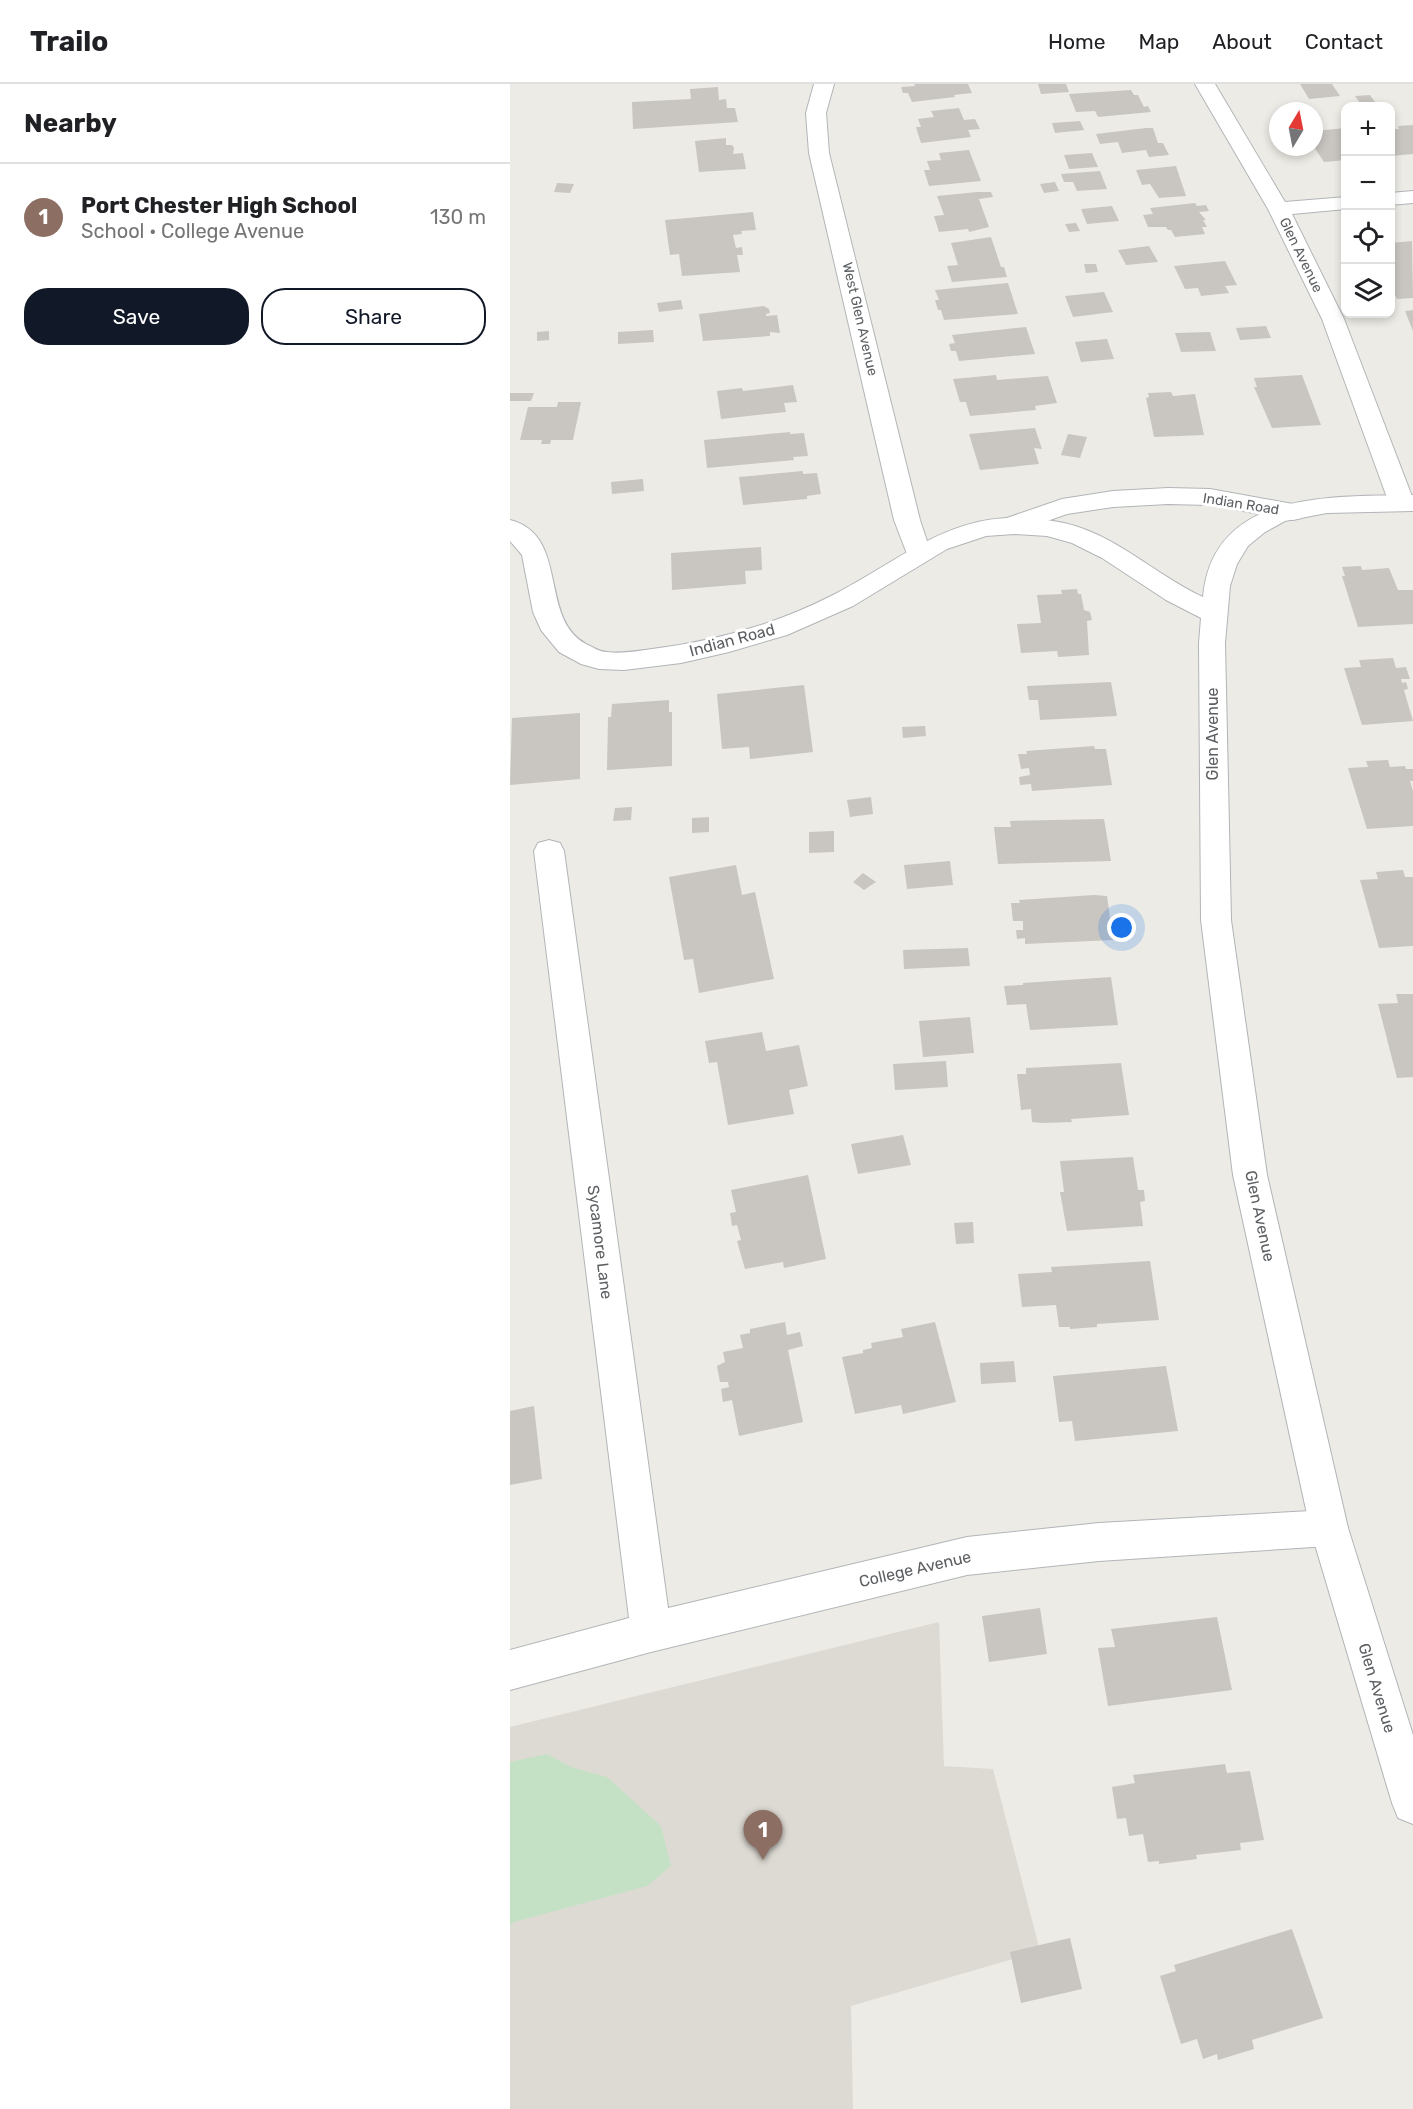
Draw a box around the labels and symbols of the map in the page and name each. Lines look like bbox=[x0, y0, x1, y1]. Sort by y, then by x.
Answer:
north arrow bbox=[1269, 102, 1323, 156]
street label: Glen Avenue bbox=[1276, 215, 1327, 295]
street label: West Glen Avenue bbox=[839, 260, 881, 378]
street label: Indian Road bbox=[1202, 490, 1280, 518]
street label: Indian Road bbox=[687, 619, 777, 661]
street label: Glen Avenue bbox=[1203, 687, 1222, 780]
your location bbox=[1107, 913, 1136, 942]
street label: Glen Avenue bbox=[1241, 1169, 1279, 1263]
street label: Sycamore Lane bbox=[584, 1184, 616, 1300]
street label: College Avenue bbox=[857, 1547, 973, 1591]
street label: Glen Avenue bbox=[1354, 1641, 1400, 1735]
pin: 1 bbox=[744, 1810, 782, 1860]

